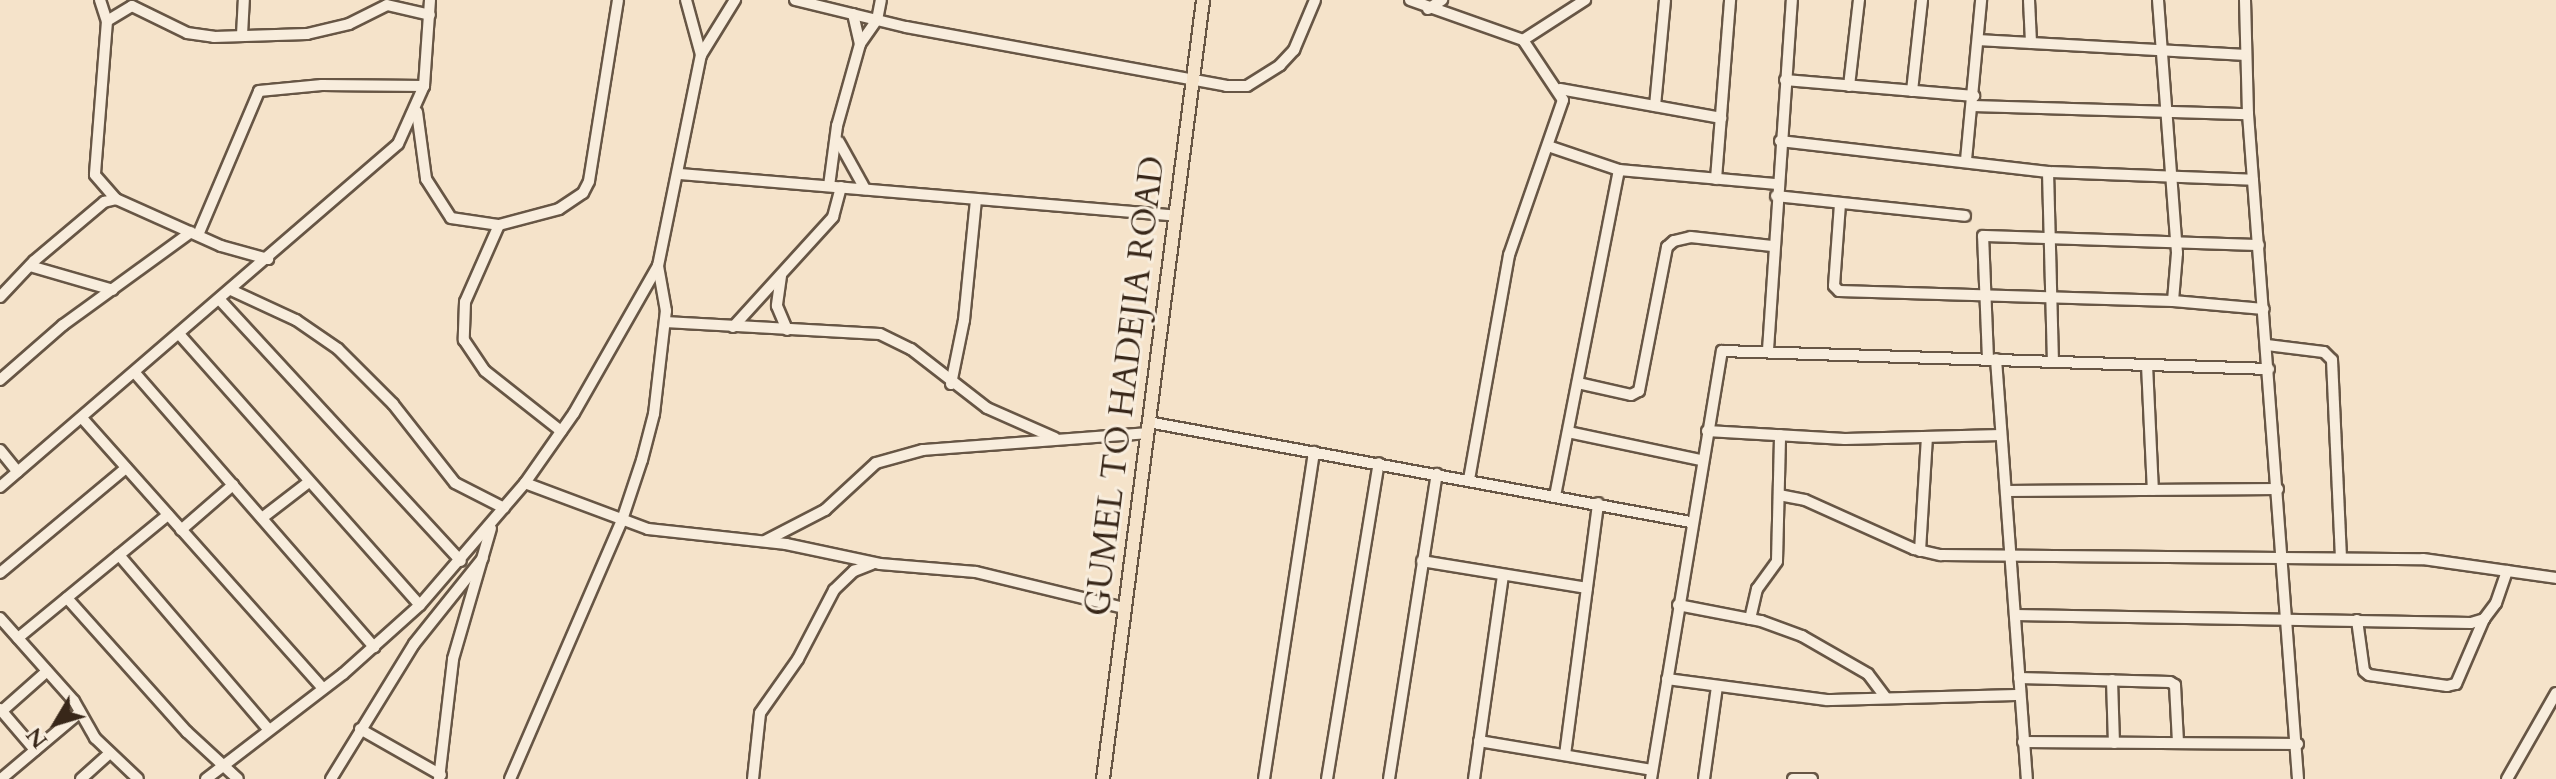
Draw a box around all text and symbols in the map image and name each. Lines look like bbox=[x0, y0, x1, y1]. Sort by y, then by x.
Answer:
street label: GUMEL TO HADEJIA ROAD bbox=[1077, 154, 1173, 618]
north arrow bbox=[16, 683, 96, 763]
text: N bbox=[19, 721, 55, 755]

